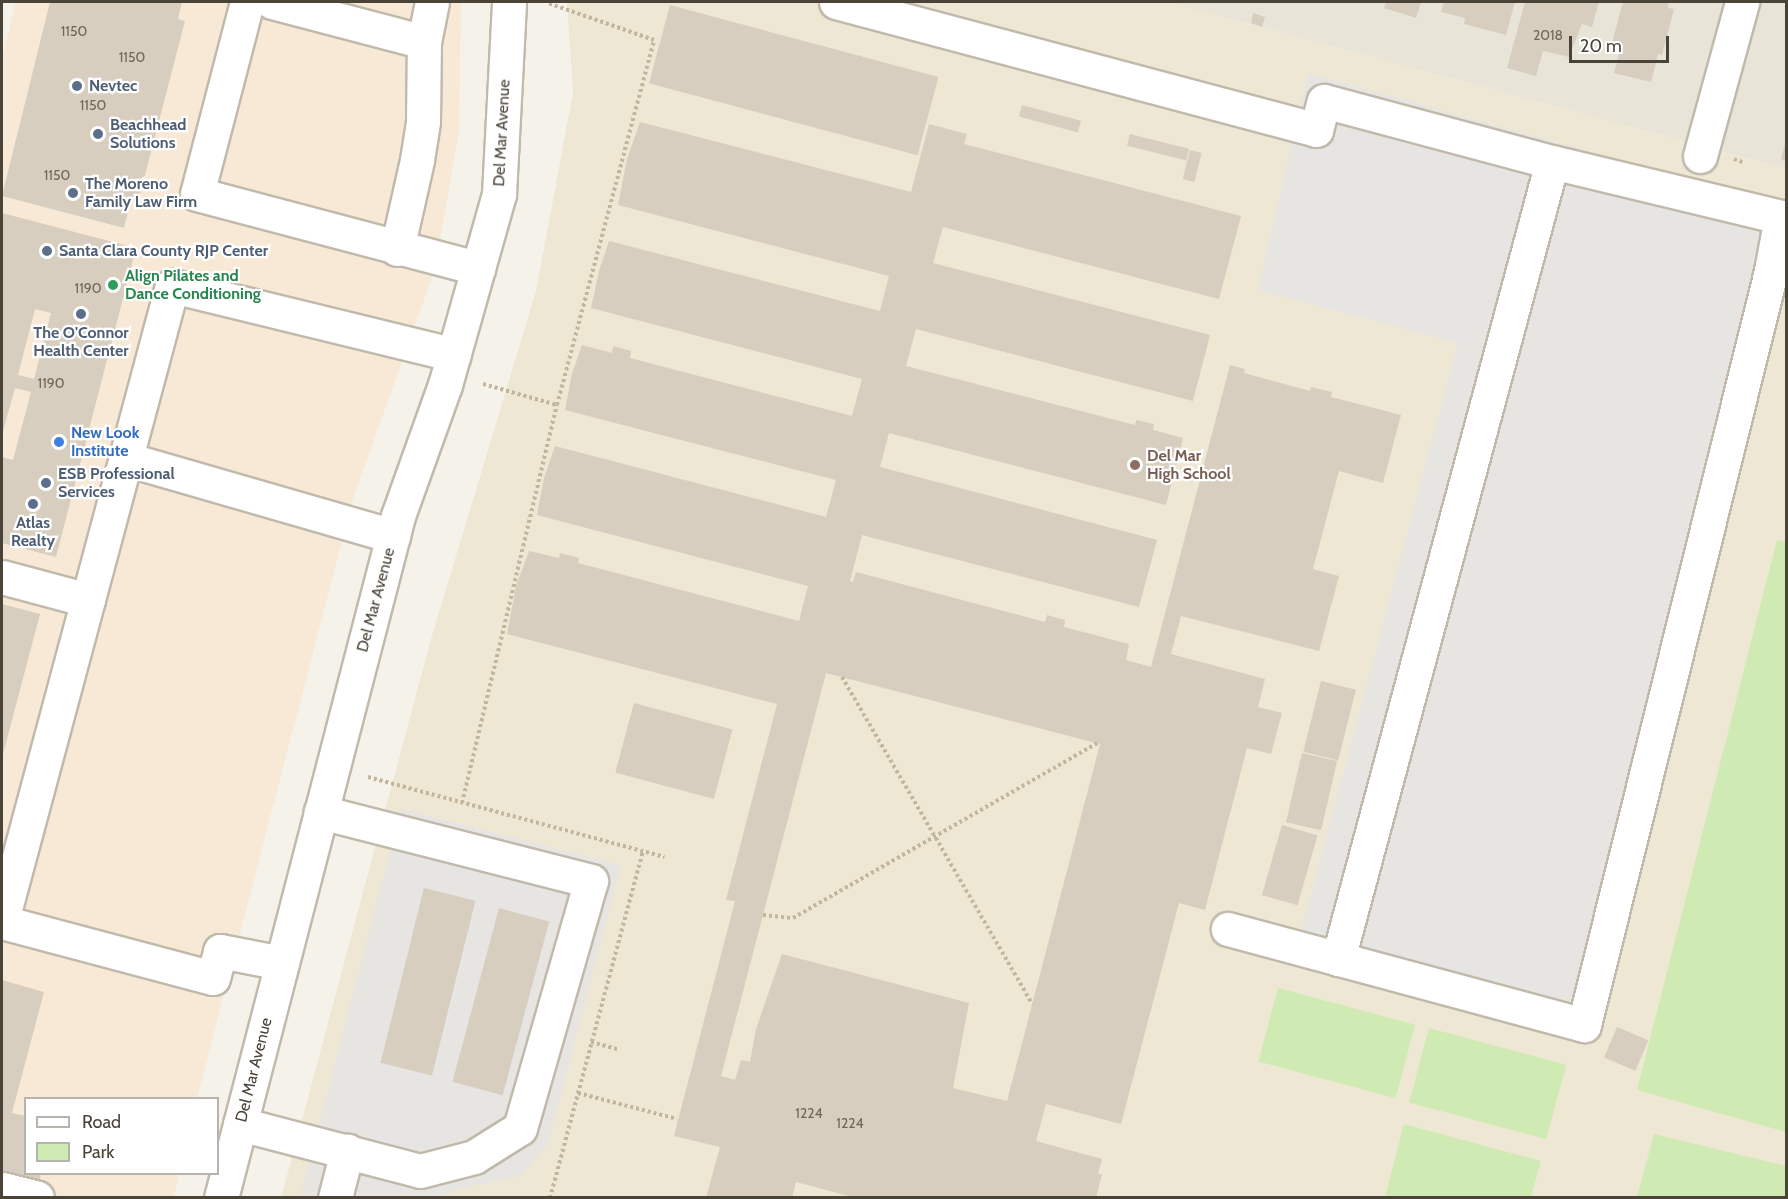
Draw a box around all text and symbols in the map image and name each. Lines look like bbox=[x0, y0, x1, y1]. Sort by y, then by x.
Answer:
house number: 1150 bbox=[61, 23, 87, 39]
scale bar bbox=[1572, 24, 1672, 62]
house number: 2018 bbox=[1533, 27, 1563, 43]
text: 20 m bbox=[1580, 35, 1622, 57]
house number: 1150 bbox=[119, 49, 145, 65]
place label: Nevtec bbox=[89, 76, 137, 96]
marker: Nevtec bbox=[70, 79, 84, 93]
street label: Del Mar Avenue bbox=[490, 79, 514, 187]
house number: 1150 bbox=[80, 97, 106, 113]
place label: Beachhead Solutions bbox=[110, 115, 186, 153]
marker: Beachhead Solutions bbox=[91, 127, 105, 141]
house number: 1150 bbox=[44, 167, 70, 183]
place label: The Moreno Family Law Firm bbox=[85, 174, 197, 212]
marker: The Moreno Family Law Firm bbox=[66, 186, 80, 200]
place label: Santa Clara County RJP Center bbox=[59, 241, 268, 261]
marker: Santa Clara County RJP Center bbox=[40, 244, 54, 258]
place label: Align Pilates and Dance Conditioning bbox=[125, 266, 261, 304]
marker: Align Pilates and Dance Conditioning bbox=[106, 278, 120, 292]
house number: 1190 bbox=[75, 280, 101, 296]
marker: The O'Connor Health Center bbox=[74, 307, 88, 321]
place label: The O'Connor Health Center bbox=[33, 323, 129, 361]
house number: 1190 bbox=[38, 375, 64, 391]
place label: New Look Institute bbox=[71, 423, 139, 461]
marker: New Look Institute bbox=[52, 435, 66, 449]
place label: Del Mar High School bbox=[1147, 446, 1231, 484]
marker: Del Mar High School bbox=[1128, 458, 1142, 472]
place label: ESB Professional Services bbox=[58, 464, 175, 502]
marker: ESB Professional Services bbox=[39, 476, 53, 490]
marker: Atlas Realty bbox=[26, 497, 40, 511]
place label: Atlas Realty bbox=[11, 513, 55, 551]
street label: Del Mar Avenue bbox=[353, 546, 399, 654]
street label: Del Mar Avenue bbox=[232, 1016, 276, 1124]
legend bbox=[24, 1097, 219, 1175]
house number: 1224 bbox=[795, 1105, 823, 1121]
text: Road bbox=[82, 1111, 121, 1133]
house number: 1224 bbox=[836, 1115, 864, 1131]
text: Park bbox=[82, 1141, 114, 1163]

